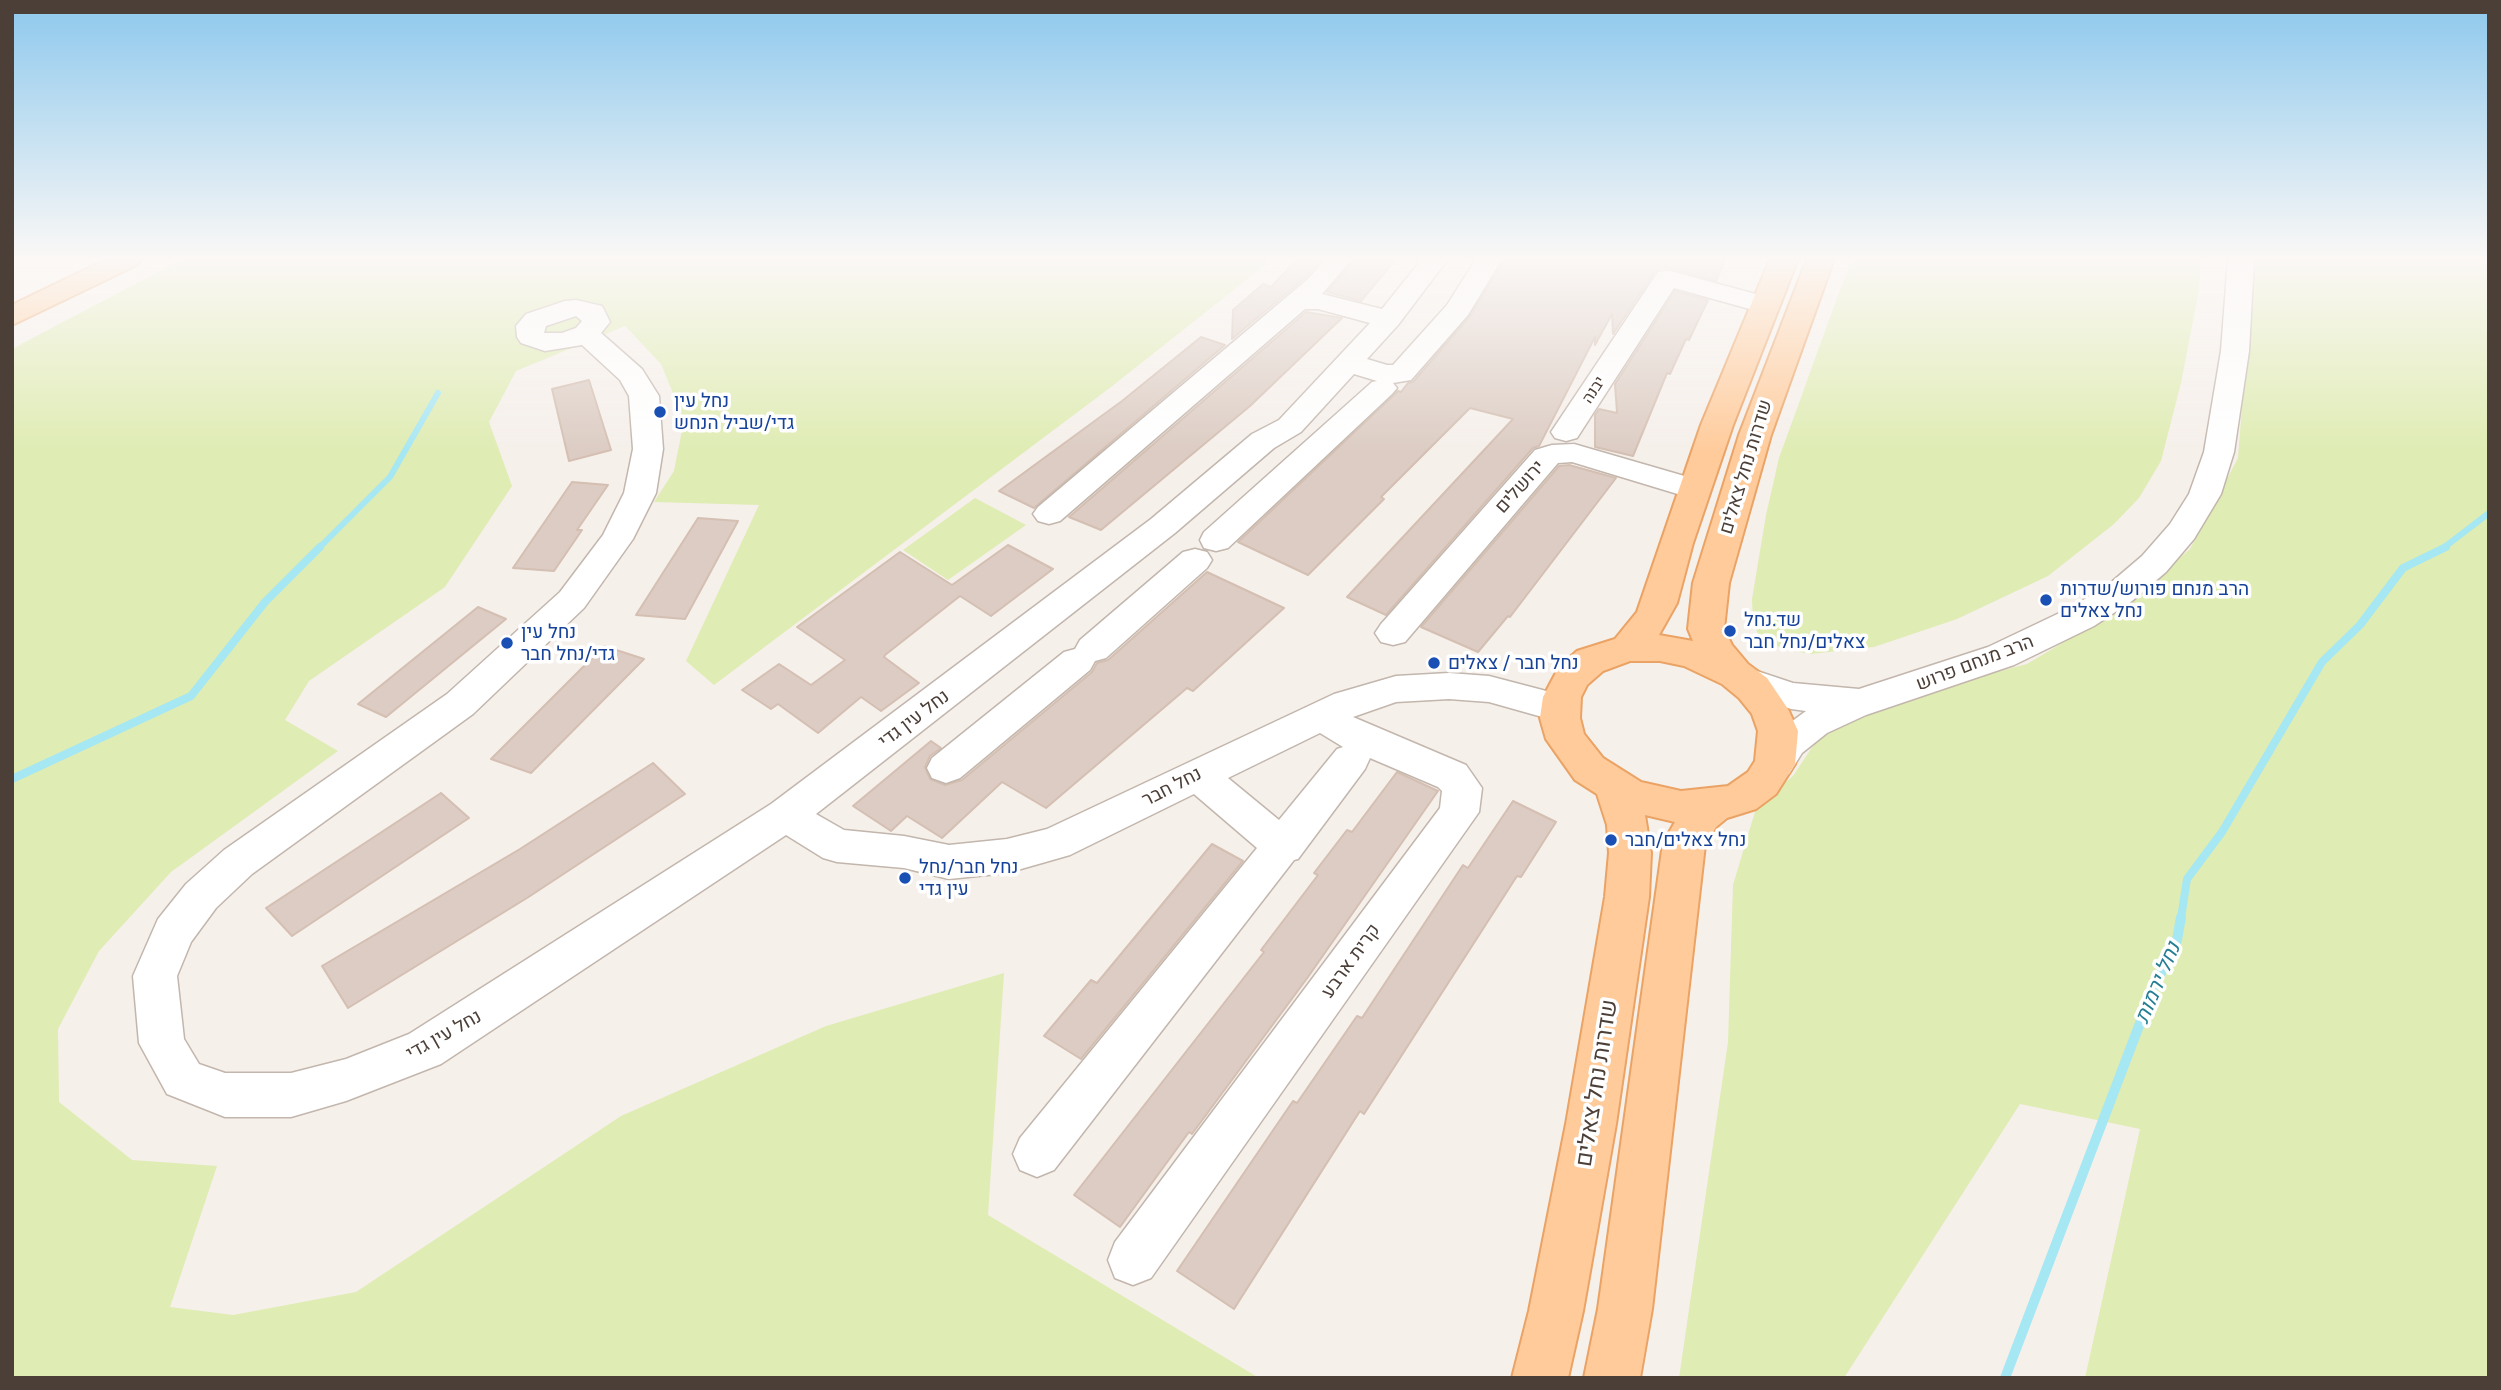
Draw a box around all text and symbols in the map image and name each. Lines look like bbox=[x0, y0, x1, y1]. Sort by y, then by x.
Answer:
street label: יבנה bbox=[1578, 373, 1610, 407]
place label: נחל עין גדי/שביל הנחש bbox=[674, 390, 794, 434]
street label: שדרות נחל צאלים bbox=[1715, 397, 1777, 537]
marker: נחל עין גדי/שביל הנחש bbox=[652, 404, 668, 420]
street label: ירושלים bbox=[1490, 456, 1550, 518]
place label: הרב מנחם פורוש/שדרות נחל צאלים bbox=[2060, 578, 2249, 622]
marker: הרב מנחם פורוש/שדרות נחל צאלים bbox=[2038, 592, 2054, 608]
place label: שד.נחל צאלים/נחל חבר bbox=[1744, 609, 1865, 653]
place label: נחל עין גדי/נחל חבר bbox=[521, 621, 615, 665]
marker: שד.נחל צאלים/נחל חבר bbox=[1722, 623, 1738, 639]
street label: הרב מנחם פרוש bbox=[1913, 630, 2037, 696]
marker: נחל עין גדי/נחל חבר bbox=[499, 635, 515, 651]
place label: נחל חבר / צאלים bbox=[1448, 652, 1579, 674]
marker: נחל חבר / צאלים bbox=[1426, 655, 1442, 671]
street label: נחל עין גדי bbox=[874, 685, 954, 753]
street label: נחל חבר bbox=[1138, 762, 1206, 812]
place label: נחל צאלים/חבר bbox=[1625, 829, 1746, 851]
marker: נחל צאלים/חבר bbox=[1603, 832, 1619, 848]
place label: נחל חבר/נחל עין גדי bbox=[919, 856, 1018, 900]
marker: נחל חבר/נחל עין גדי bbox=[897, 870, 913, 886]
street label: קרית ארבע bbox=[1317, 920, 1385, 1002]
water label: נחל ירמות bbox=[2130, 939, 2186, 1027]
street label: שדרות נחל צאלים bbox=[1570, 997, 1624, 1169]
street label: נחל עין גדי bbox=[402, 1005, 486, 1065]

